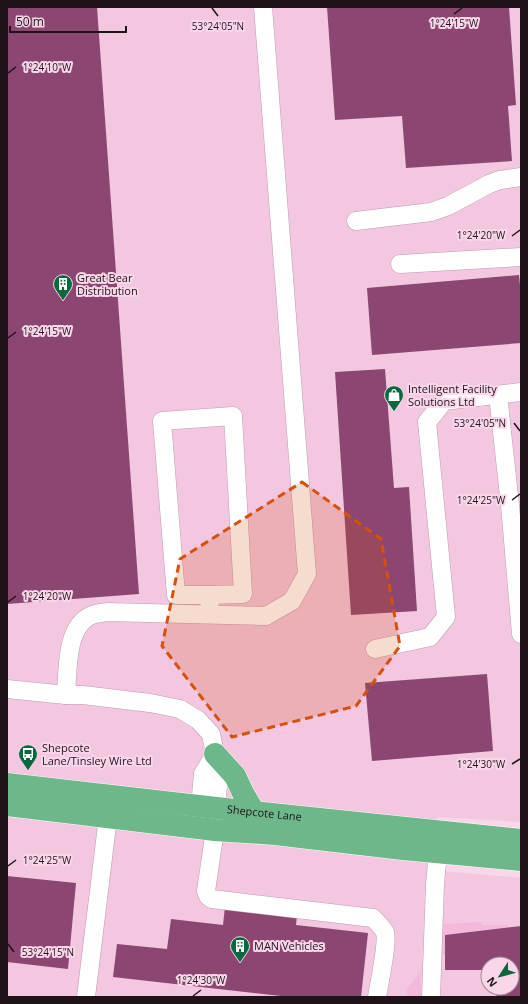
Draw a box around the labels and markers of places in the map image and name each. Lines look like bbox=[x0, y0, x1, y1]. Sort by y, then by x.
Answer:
place label: Great Bear Distribution bbox=[77, 270, 138, 298]
building icon: Great Bear Distribution bbox=[52, 273, 74, 301]
place label: Intelligent Facility Solutions Ltd bbox=[408, 381, 497, 409]
shop icon: Intelligent Facility Solutions Ltd bbox=[383, 384, 405, 412]
place label: Shepcote Lane/Tinsley Wire Ltd bbox=[42, 740, 152, 768]
bus stop icon: Shepcote Lane/Tinsley Wire Ltd bbox=[17, 743, 39, 771]
building icon: MAN Vehicles bbox=[229, 935, 251, 963]
place label: MAN Vehicles bbox=[254, 938, 324, 953]

